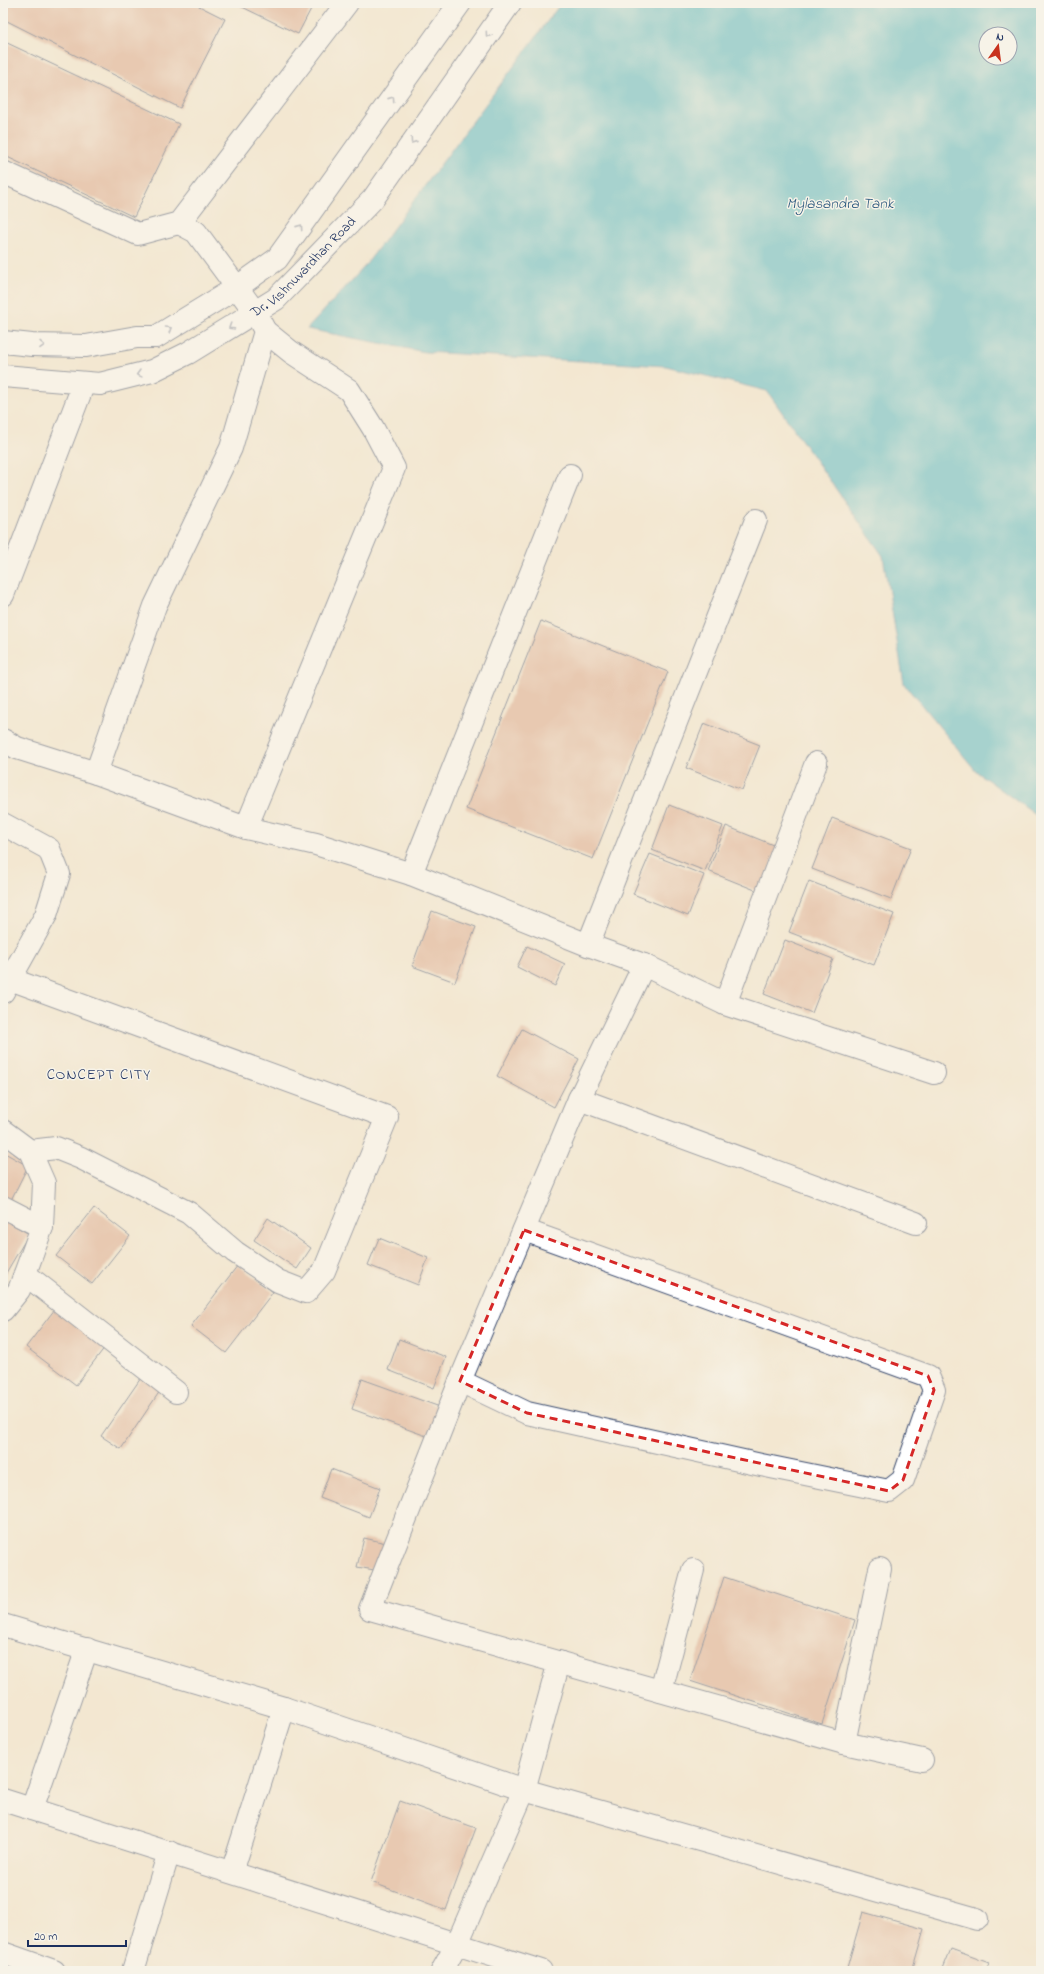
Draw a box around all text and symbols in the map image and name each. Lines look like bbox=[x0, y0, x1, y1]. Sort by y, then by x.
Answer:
north arrow bbox=[978, 26, 1018, 66]
text: N bbox=[995, 29, 1006, 46]
one-way arrow bbox=[485, 31, 493, 38]
one-way arrow bbox=[387, 96, 394, 103]
one-way arrow bbox=[411, 137, 418, 144]
water label: Mylasandra Tank bbox=[787, 193, 895, 216]
street label: Dr. Vishnuvardhan Road bbox=[246, 212, 361, 323]
one-way arrow bbox=[295, 225, 302, 232]
one-way arrow bbox=[228, 322, 235, 329]
one-way arrow bbox=[165, 326, 172, 333]
one-way arrow bbox=[39, 341, 45, 349]
one-way arrow bbox=[136, 369, 143, 378]
district label: CONCEPT CITY bbox=[47, 1064, 151, 1086]
scale bar bbox=[28, 1922, 126, 1948]
text: 20 m bbox=[34, 1928, 57, 1946]

